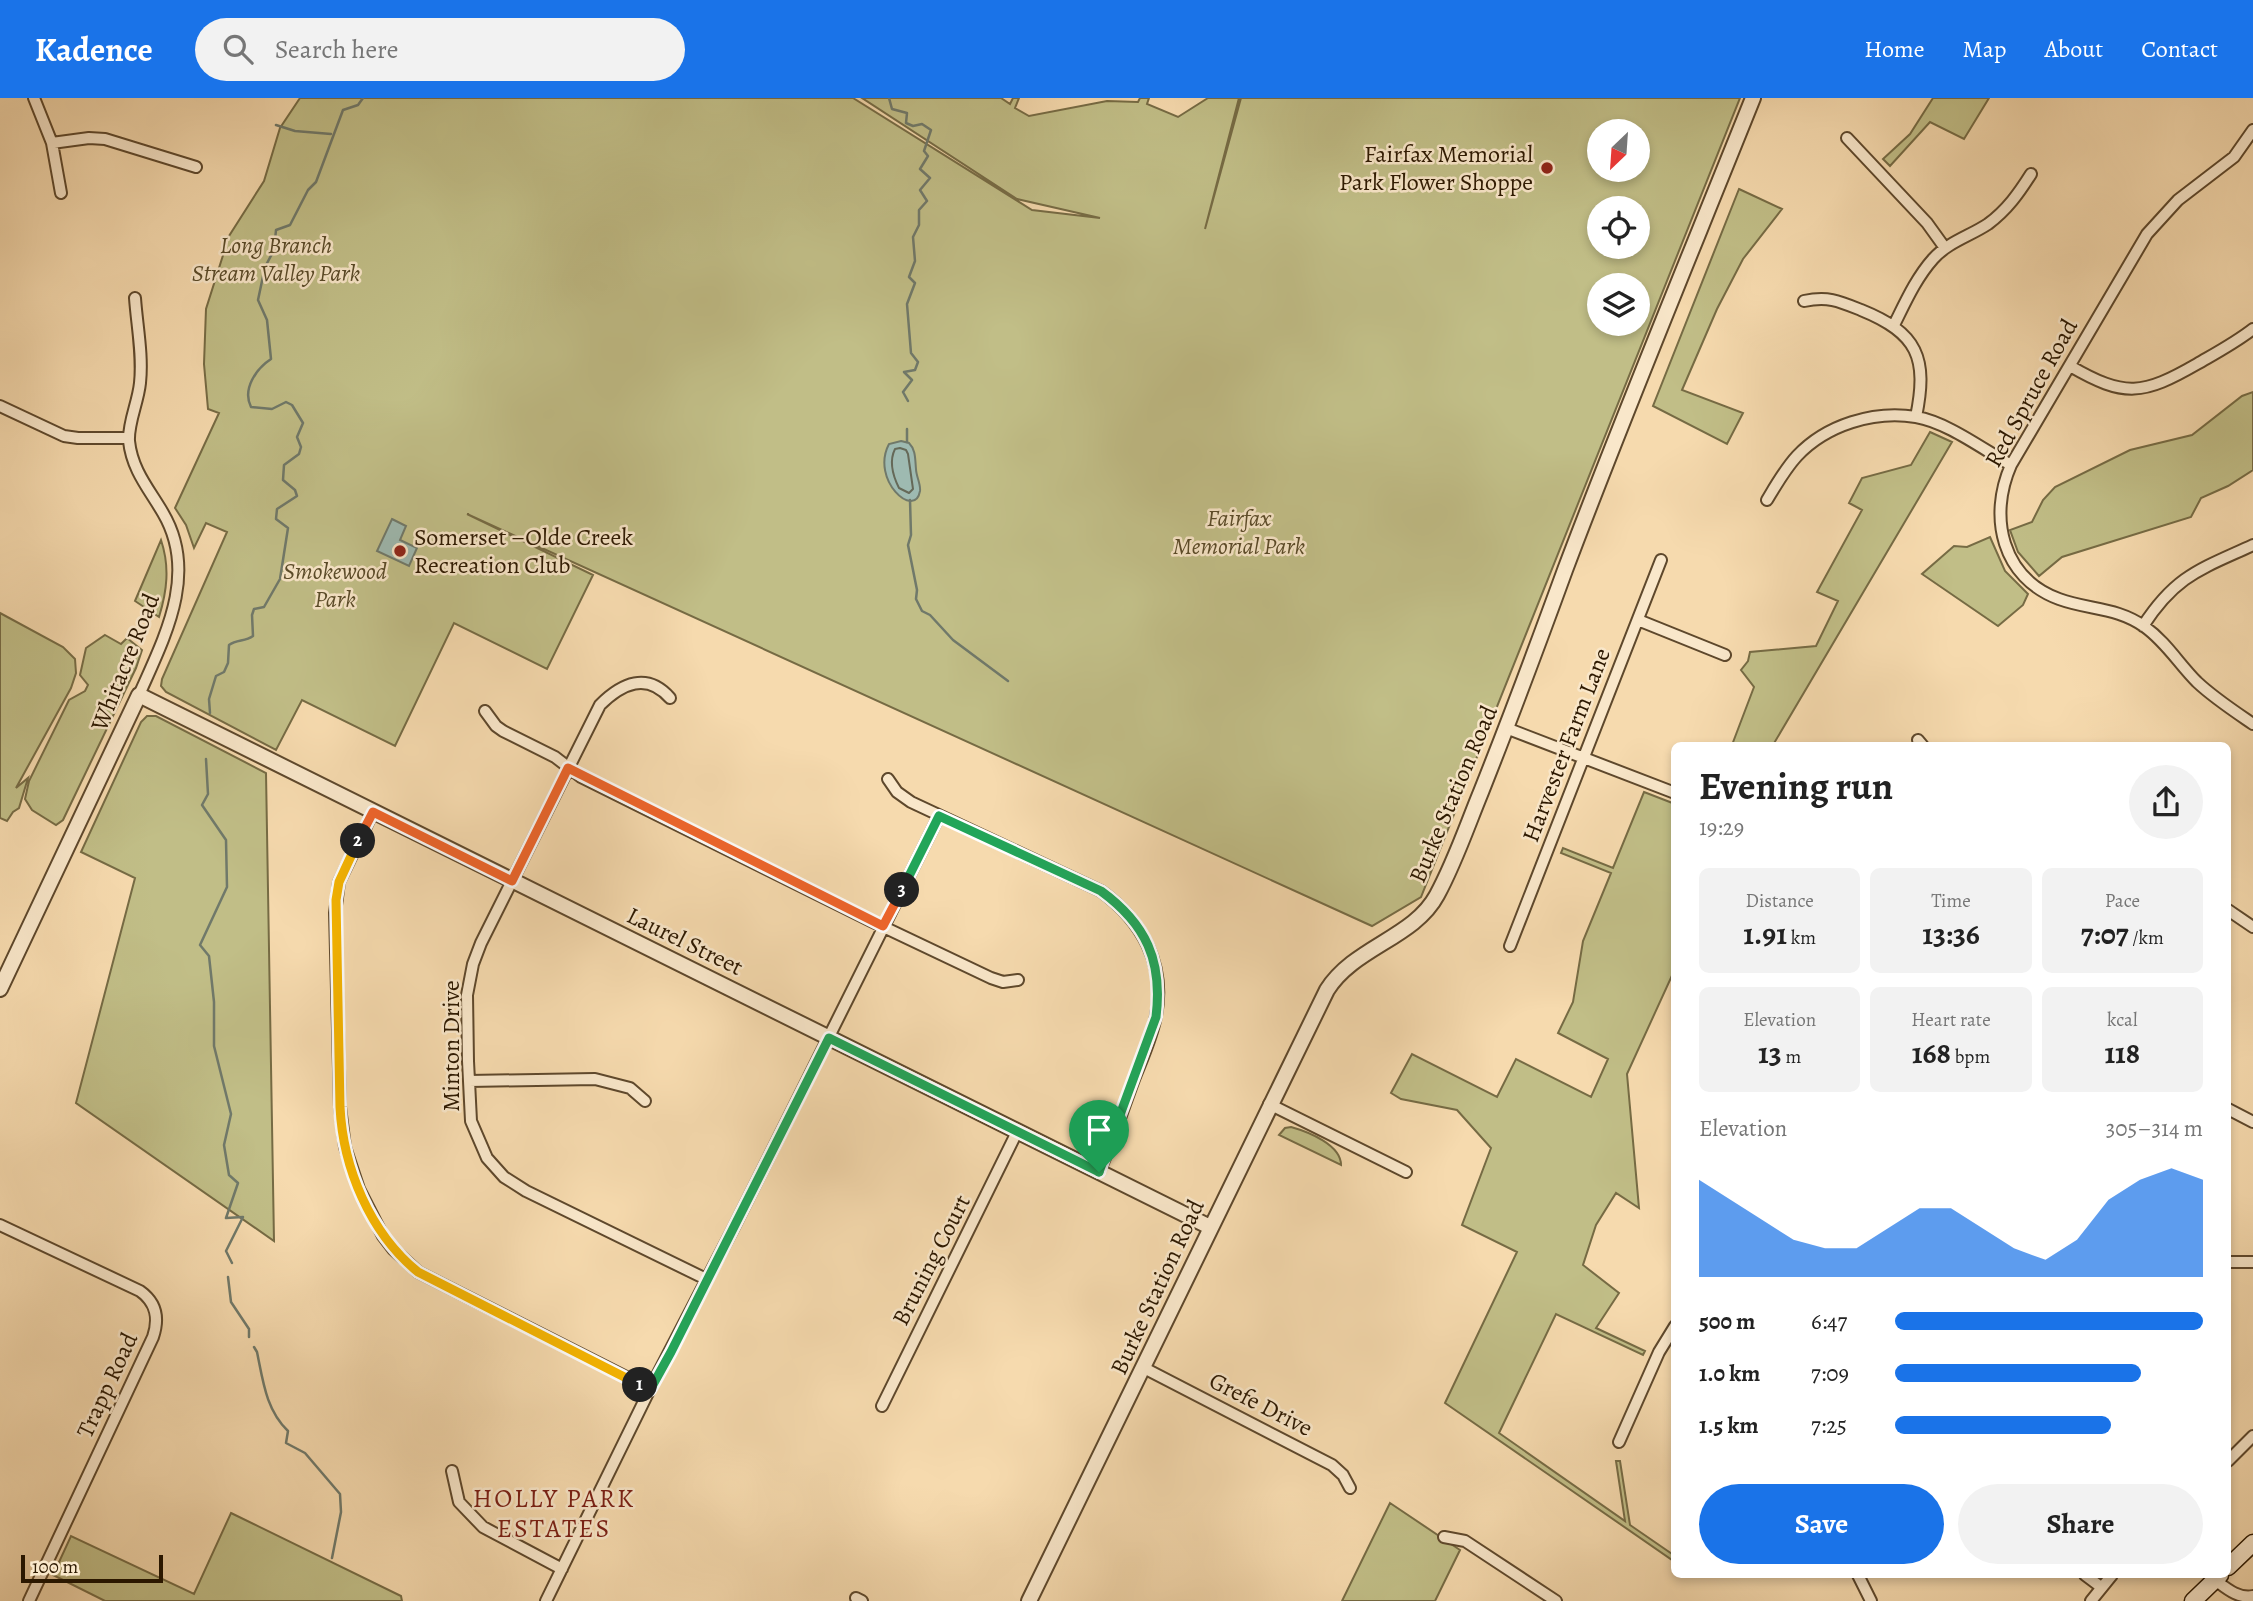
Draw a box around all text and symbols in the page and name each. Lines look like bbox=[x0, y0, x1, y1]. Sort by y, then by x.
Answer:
search box bbox=[195, 18, 685, 81]
text: Kadence bbox=[35, 27, 153, 72]
icon: search bbox=[219, 30, 257, 68]
text: Search here bbox=[275, 32, 398, 67]
text: Home bbox=[1864, 33, 1925, 65]
text: Map bbox=[1963, 33, 2007, 65]
text: About bbox=[2045, 33, 2103, 65]
text: Contact bbox=[2141, 33, 2218, 65]
north arrow bbox=[1587, 119, 1650, 182]
map controls bbox=[1587, 119, 1650, 336]
place label: Fairfax Memorial Park Flower Shoppe bbox=[1339, 138, 1533, 198]
marker: Fairfax Memorial Park Flower Shoppe bbox=[1539, 160, 1555, 176]
button: locate bbox=[1587, 196, 1650, 259]
park label: Long Branch Stream Valley Park bbox=[192, 229, 361, 289]
button: layers bbox=[1587, 273, 1650, 336]
street label: Red Spruce Road bbox=[1977, 313, 2085, 473]
park label: Fairfax Memorial Park bbox=[1173, 502, 1306, 562]
place label: Somerset –Olde Creek Recreation Club bbox=[414, 521, 633, 581]
marker: Somerset –Olde Creek Recreation Club bbox=[392, 543, 408, 559]
park label: Smokewood Park bbox=[283, 555, 387, 615]
street label: Whitacre Road bbox=[83, 588, 167, 736]
street label: Harvester Farm Lane bbox=[1514, 643, 1618, 847]
street label: Burke Station Road bbox=[1401, 700, 1505, 888]
text: Evening run bbox=[1699, 760, 1893, 812]
button: share bbox=[2129, 765, 2203, 839]
text: 19:29 bbox=[1699, 812, 1744, 843]
pin: 2 bbox=[340, 824, 376, 858]
text: 2 bbox=[353, 827, 362, 853]
pin: 3 bbox=[884, 872, 920, 908]
text: 3 bbox=[897, 876, 906, 902]
text: Distance bbox=[1746, 888, 1814, 914]
text: Time bbox=[1931, 888, 1971, 914]
text: Pace bbox=[2105, 888, 2140, 914]
street label: Laurel Street bbox=[622, 899, 749, 983]
text: 1.91 bbox=[1743, 914, 1787, 954]
text: 13:36 bbox=[1922, 914, 1980, 954]
text: 7:07 bbox=[2081, 914, 2129, 954]
text: km bbox=[1787, 925, 1816, 951]
text: /km bbox=[2129, 925, 2164, 951]
street label: Minton Drive bbox=[435, 980, 467, 1112]
text: Elevation bbox=[1743, 1007, 1816, 1033]
text: Heart rate bbox=[1911, 1007, 1991, 1033]
text: kcal bbox=[2107, 1007, 2138, 1033]
text: 13 bbox=[1758, 1033, 1782, 1073]
text: 168 bbox=[1912, 1033, 1951, 1073]
text: 118 bbox=[2104, 1033, 2140, 1073]
text: m bbox=[1782, 1044, 1801, 1070]
text: bpm bbox=[1951, 1044, 1990, 1070]
pin bbox=[1069, 1100, 1129, 1172]
icon: arrive bbox=[1080, 1111, 1118, 1149]
text: Elevation bbox=[1699, 1113, 1787, 1144]
text: 305–314 m bbox=[2106, 1113, 2203, 1144]
street label: Bruning Court bbox=[884, 1189, 978, 1331]
street label: Burke Station Road bbox=[1102, 1194, 1212, 1380]
text: 500 m bbox=[1699, 1306, 1755, 1337]
text: 6:47 bbox=[1811, 1306, 1847, 1337]
street label: Trapp Road bbox=[69, 1327, 145, 1443]
text: 1.0 km bbox=[1699, 1358, 1760, 1389]
text: 7:09 bbox=[1811, 1358, 1849, 1389]
street label: Grefe Drive bbox=[1204, 1364, 1318, 1444]
pin: 1 bbox=[622, 1368, 658, 1402]
text: 1 bbox=[636, 1371, 643, 1397]
text: 1.5 km bbox=[1699, 1410, 1759, 1441]
text: 7:25 bbox=[1811, 1410, 1847, 1441]
district label: HOLLY PARK ESTATES bbox=[473, 1481, 635, 1546]
button: Save bbox=[1699, 1484, 1944, 1564]
button: Share bbox=[1958, 1484, 2203, 1564]
scale bar bbox=[21, 1552, 163, 1584]
text: 100 m bbox=[32, 1554, 78, 1580]

